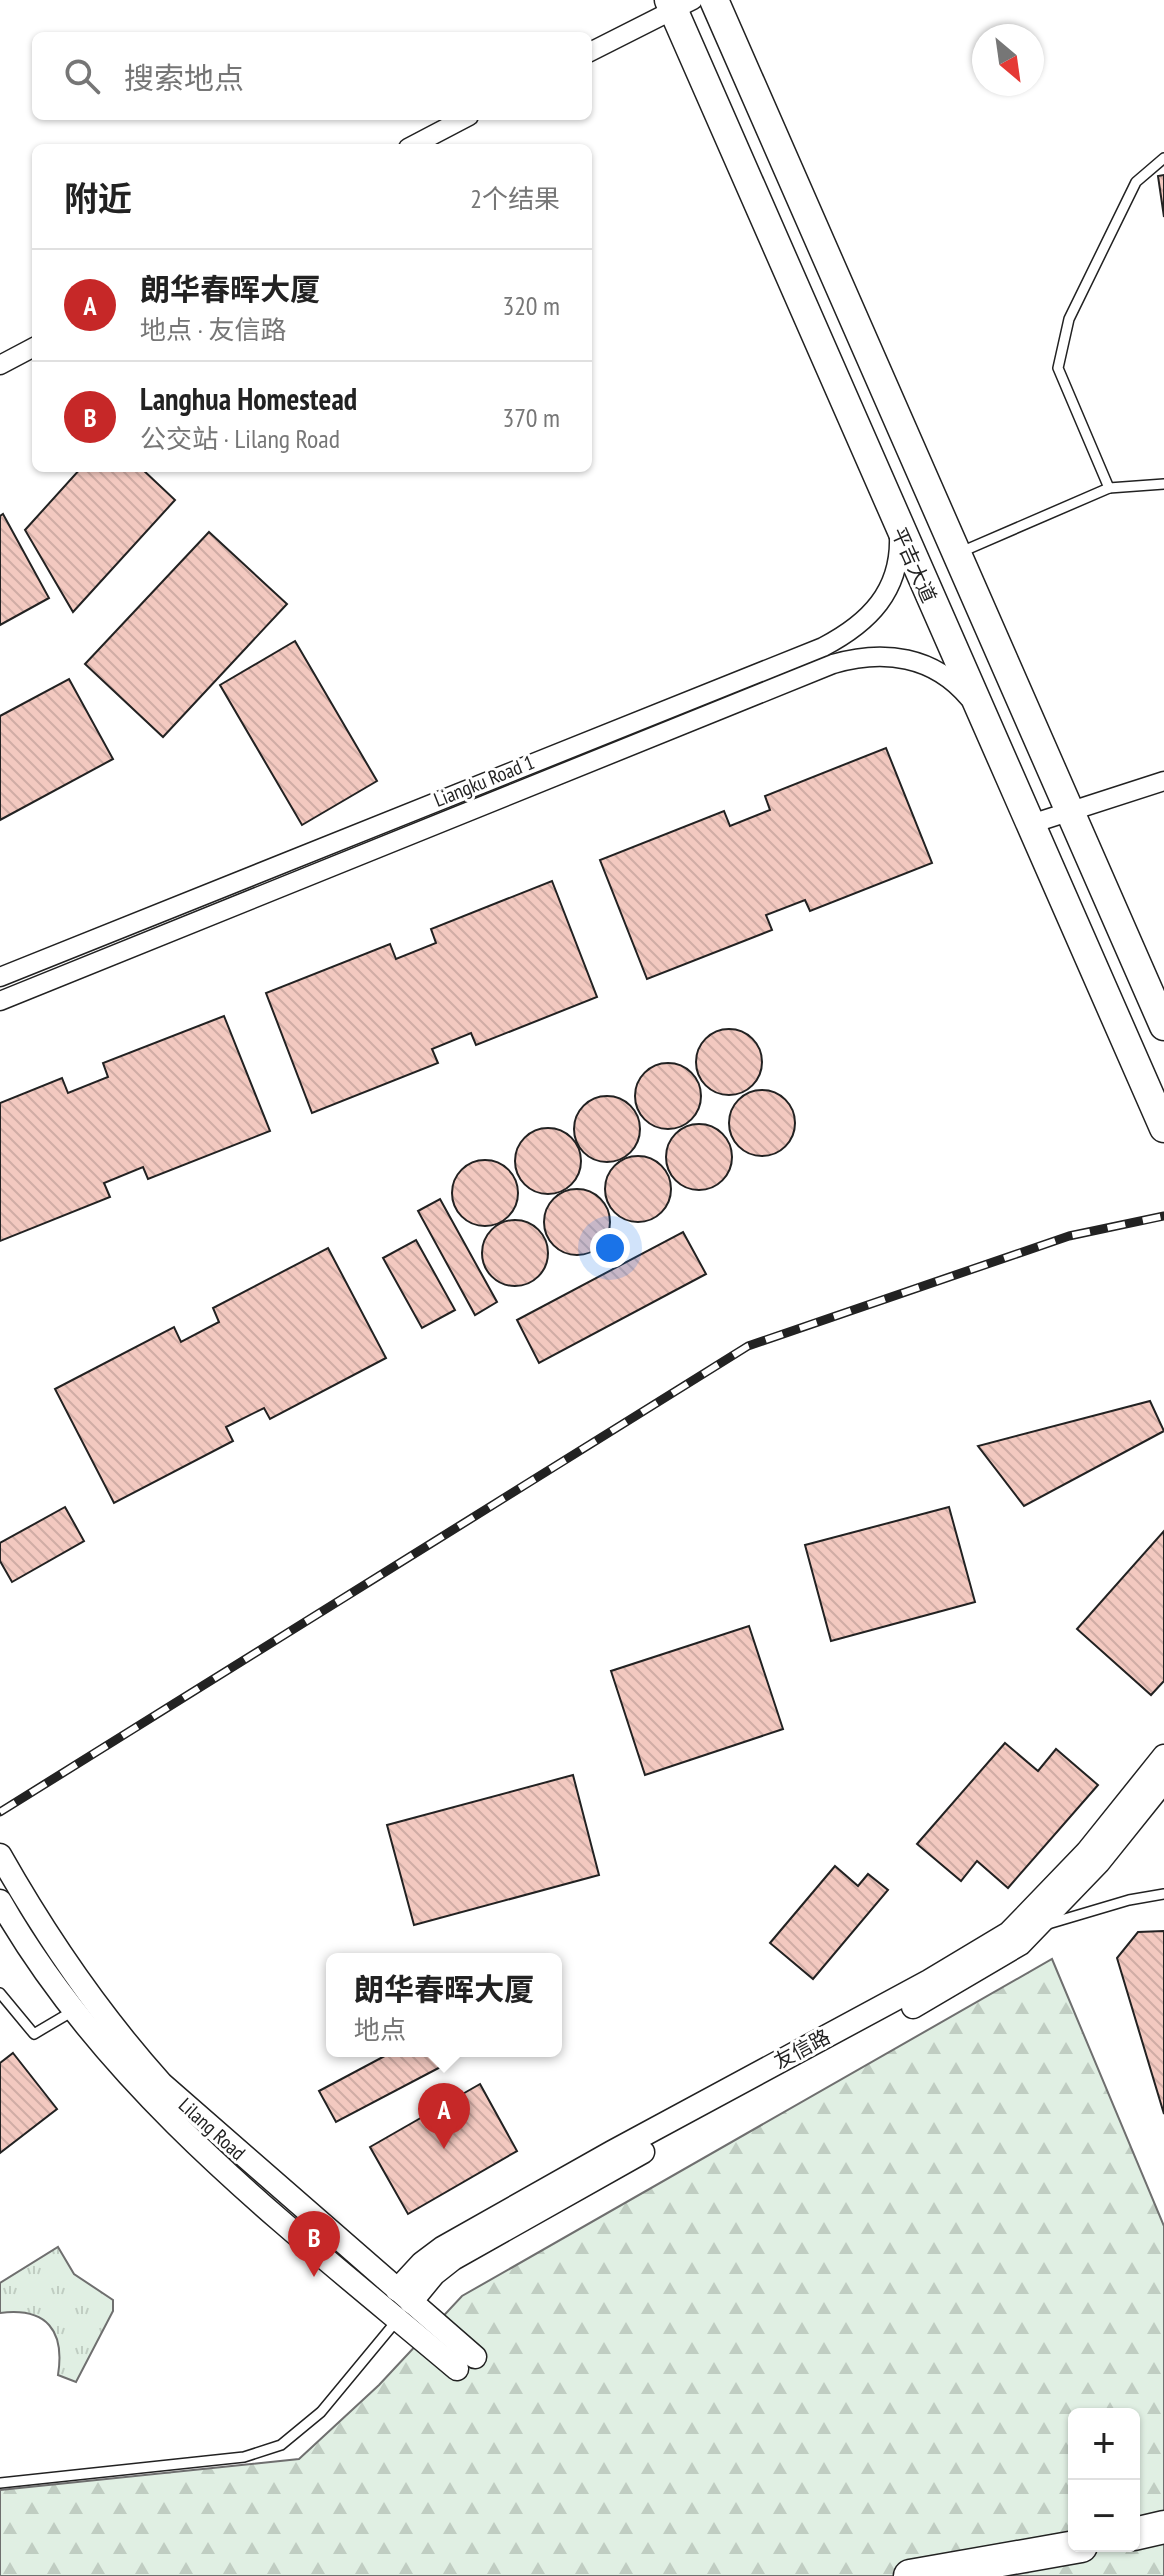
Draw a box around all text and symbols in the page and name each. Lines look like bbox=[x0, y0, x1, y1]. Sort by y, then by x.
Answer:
north arrow bbox=[972, 24, 1044, 96]
search box bbox=[32, 32, 592, 120]
icon: search bbox=[60, 54, 104, 98]
text: 搜索地点 bbox=[124, 58, 244, 97]
text: 附近 bbox=[64, 176, 132, 220]
text: 2个结果 bbox=[470, 182, 560, 215]
text: 朗华春晖大厦 bbox=[140, 269, 320, 308]
text: A bbox=[83, 289, 97, 322]
text: 320 m bbox=[502, 289, 560, 322]
text: 地点 · 友信路 bbox=[140, 313, 287, 346]
text: Langhua Homestead bbox=[140, 379, 357, 418]
text: B bbox=[84, 401, 96, 434]
text: 370 m bbox=[502, 401, 560, 434]
text: 公交站 · Lilang Road bbox=[140, 422, 340, 455]
street label: 平吉大道 bbox=[886, 523, 942, 607]
street label: Liangku Road 1 bbox=[430, 749, 538, 813]
your location bbox=[590, 1228, 630, 1268]
popup bbox=[326, 1953, 562, 2057]
text: 朗华春晖大厦 bbox=[354, 1969, 534, 2008]
text: 地点 bbox=[354, 2013, 406, 2046]
street label: 友信路 bbox=[769, 2023, 835, 2075]
pin: A bbox=[418, 2083, 470, 2149]
street label: Lilang Road bbox=[173, 2092, 251, 2166]
pin: B bbox=[288, 2211, 340, 2277]
map controls bbox=[1068, 2408, 1140, 2552]
button: + bbox=[1068, 2408, 1140, 2480]
button: − bbox=[1068, 2480, 1140, 2552]

